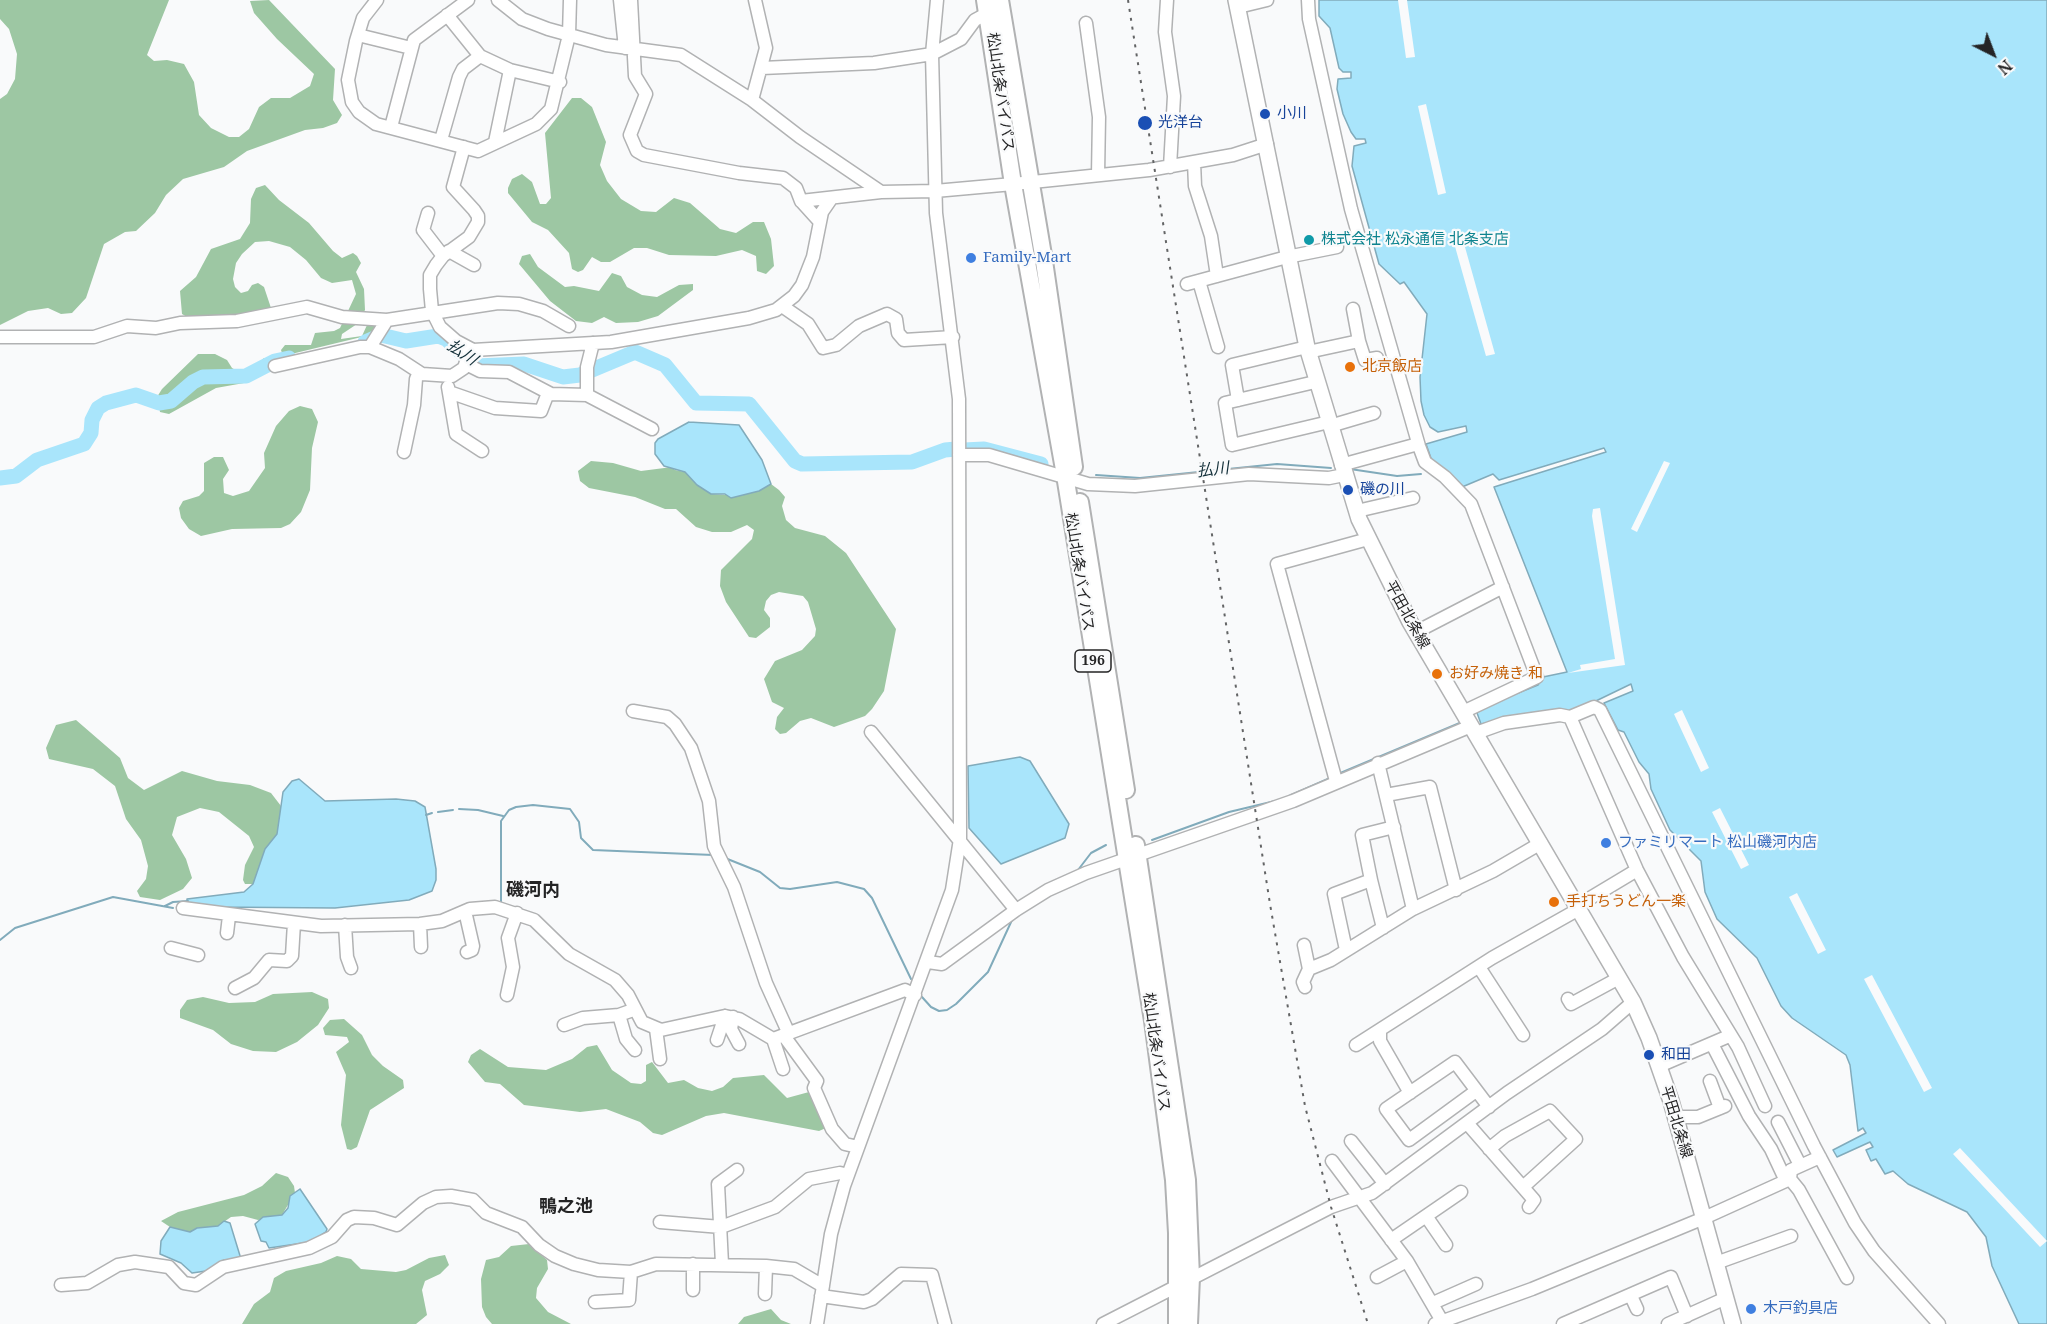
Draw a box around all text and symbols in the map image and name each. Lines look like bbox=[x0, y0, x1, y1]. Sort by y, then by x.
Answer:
north arrow bbox=[1963, 24, 2023, 84]
street label: 松山北条バイパス bbox=[983, 31, 1017, 153]
text: N bbox=[1993, 55, 2017, 80]
place label: 小川 bbox=[1277, 105, 1307, 123]
marker: 小川 bbox=[1258, 107, 1272, 121]
marker: 光洋台 bbox=[1136, 114, 1154, 132]
place label: 光洋台 bbox=[1158, 114, 1203, 132]
place label: 株式会社 松永通信 北条支店 bbox=[1321, 231, 1509, 249]
marker: 株式会社 松永通信 北条支店 bbox=[1302, 233, 1316, 247]
place label: Family-Mart bbox=[983, 249, 1071, 267]
marker: Family-Mart bbox=[964, 251, 978, 265]
water label: 払川 bbox=[443, 336, 481, 370]
place label: 北京飯店 bbox=[1362, 358, 1422, 376]
marker: 北京飯店 bbox=[1343, 360, 1357, 374]
water label: 払川 bbox=[1196, 459, 1230, 481]
place label: 磯の川 bbox=[1360, 481, 1405, 499]
marker: 磯の川 bbox=[1341, 483, 1355, 497]
street label: 松山北条バイパス bbox=[1061, 511, 1097, 633]
street label: 平田北条線 bbox=[1381, 578, 1433, 652]
road number: 196 bbox=[1075, 650, 1111, 672]
place label: お好み焼き 和 bbox=[1449, 665, 1543, 683]
marker: お好み焼き 和 bbox=[1430, 667, 1444, 681]
place label: ファミリマート 松山磯河内店 bbox=[1618, 834, 1817, 852]
marker: ファミリマート 松山磯河内店 bbox=[1599, 836, 1613, 850]
district label: 磯河内 bbox=[506, 880, 560, 902]
place label: 手打ちうどん一楽 bbox=[1566, 893, 1686, 911]
marker: 手打ちうどん一楽 bbox=[1547, 895, 1561, 909]
street label: 松山北条バイパス bbox=[1139, 991, 1173, 1113]
place label: 和田 bbox=[1661, 1046, 1691, 1064]
marker: 和田 bbox=[1642, 1048, 1656, 1062]
street label: 平田北条線 bbox=[1656, 1084, 1696, 1160]
district label: 鴨之池 bbox=[539, 1196, 593, 1218]
place label: 木戸釣具店 bbox=[1763, 1300, 1838, 1318]
marker: 木戸釣具店 bbox=[1744, 1302, 1758, 1316]

